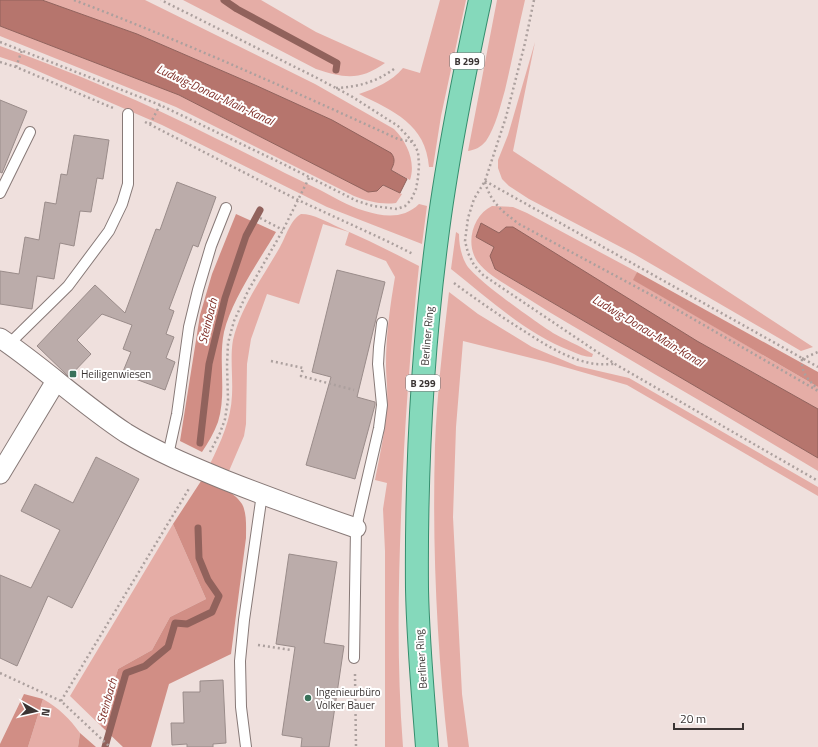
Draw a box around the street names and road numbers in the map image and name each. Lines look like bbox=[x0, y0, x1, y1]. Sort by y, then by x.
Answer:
road number: B 299 bbox=[450, 53, 484, 69]
street label: Berliner Ring bbox=[416, 305, 438, 366]
road number: B 299 bbox=[406, 375, 440, 391]
street label: Berliner Ring bbox=[411, 628, 431, 689]

